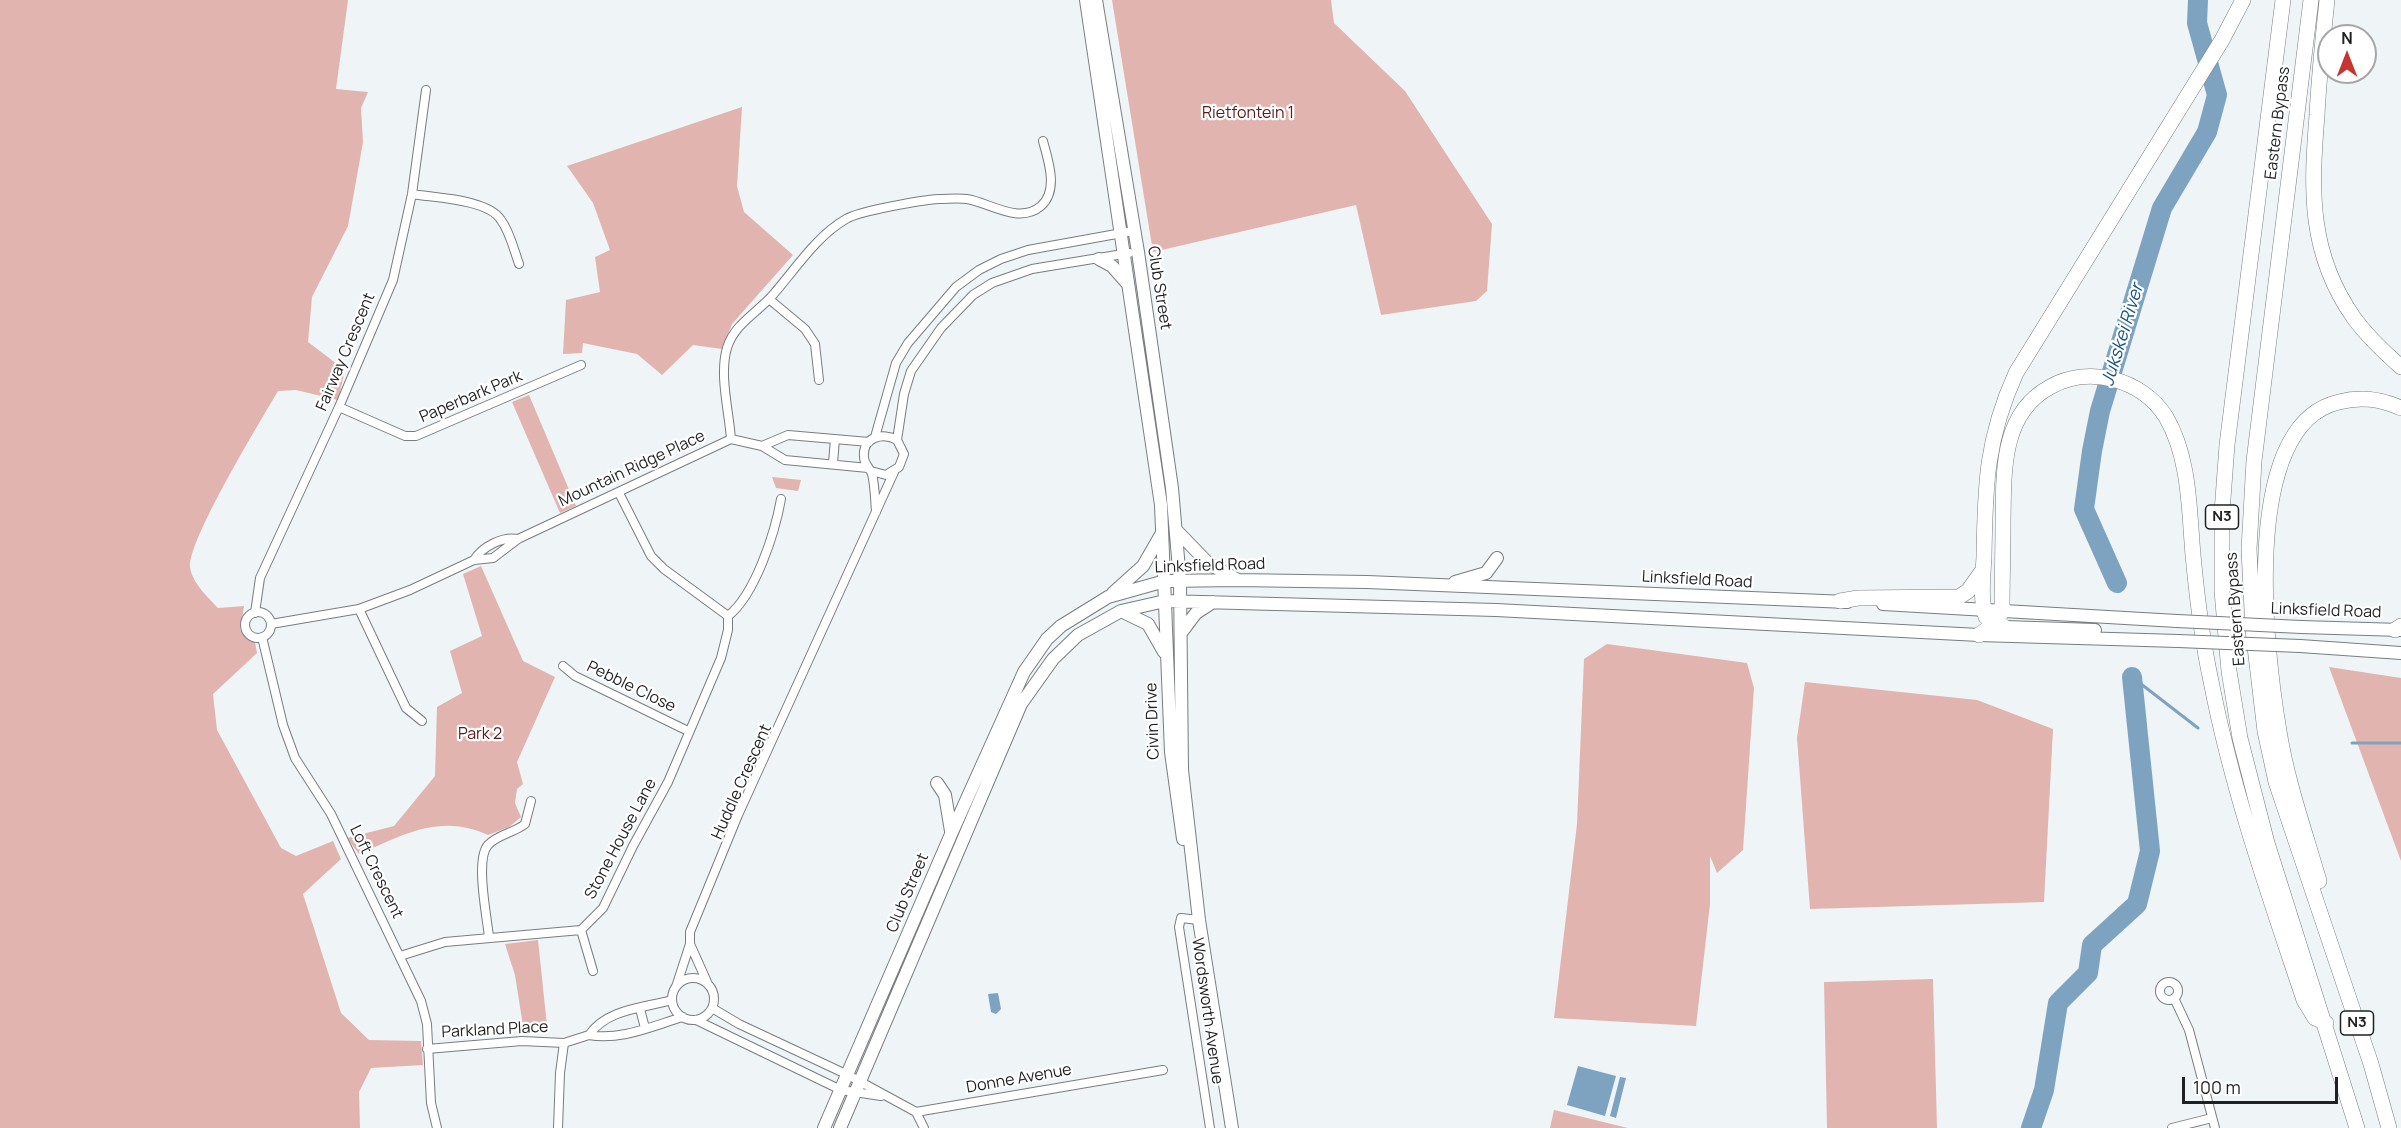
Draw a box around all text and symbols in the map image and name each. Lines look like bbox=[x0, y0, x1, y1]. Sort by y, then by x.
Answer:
north arrow bbox=[2317, 24, 2377, 84]
text: N bbox=[2341, 27, 2353, 49]
street label: Eastern Bypass bbox=[2262, 65, 2294, 181]
park label: Rietfontein 1 bbox=[1202, 104, 1294, 124]
street label: Club Street bbox=[1143, 245, 1175, 331]
water label: Jukskei River bbox=[2097, 281, 2149, 389]
street label: Fairway Crescent bbox=[312, 290, 380, 414]
street label: Paperbark Park bbox=[417, 367, 525, 427]
street label: Mountain Ridge Place bbox=[556, 427, 708, 511]
road number: N3 bbox=[2206, 505, 2238, 529]
street label: Eastern Bypass bbox=[2222, 552, 2250, 666]
street label: Linksfield Road bbox=[1154, 554, 1266, 578]
street label: Linksfield Road bbox=[1641, 568, 1753, 592]
street label: Linksfield Road bbox=[2270, 599, 2382, 623]
street label: Pebble Close bbox=[583, 657, 679, 717]
street label: Civin Drive bbox=[1142, 682, 1164, 760]
street label: Huddle Crescent bbox=[708, 721, 776, 843]
park label: Park 2 bbox=[458, 725, 502, 745]
street label: Stone House Lane bbox=[581, 775, 661, 903]
street label: Loft Crescent bbox=[345, 822, 407, 922]
street label: Club Street bbox=[883, 850, 933, 936]
street label: Wordsworth Avenue bbox=[1187, 937, 1227, 1085]
road number: N3 bbox=[2340, 1011, 2374, 1035]
street label: Parkland Place bbox=[441, 1018, 549, 1042]
street label: Donne Avenue bbox=[965, 1060, 1073, 1098]
scale bar bbox=[2185, 1065, 2341, 1103]
text: 100 m bbox=[2193, 1075, 2241, 1099]

